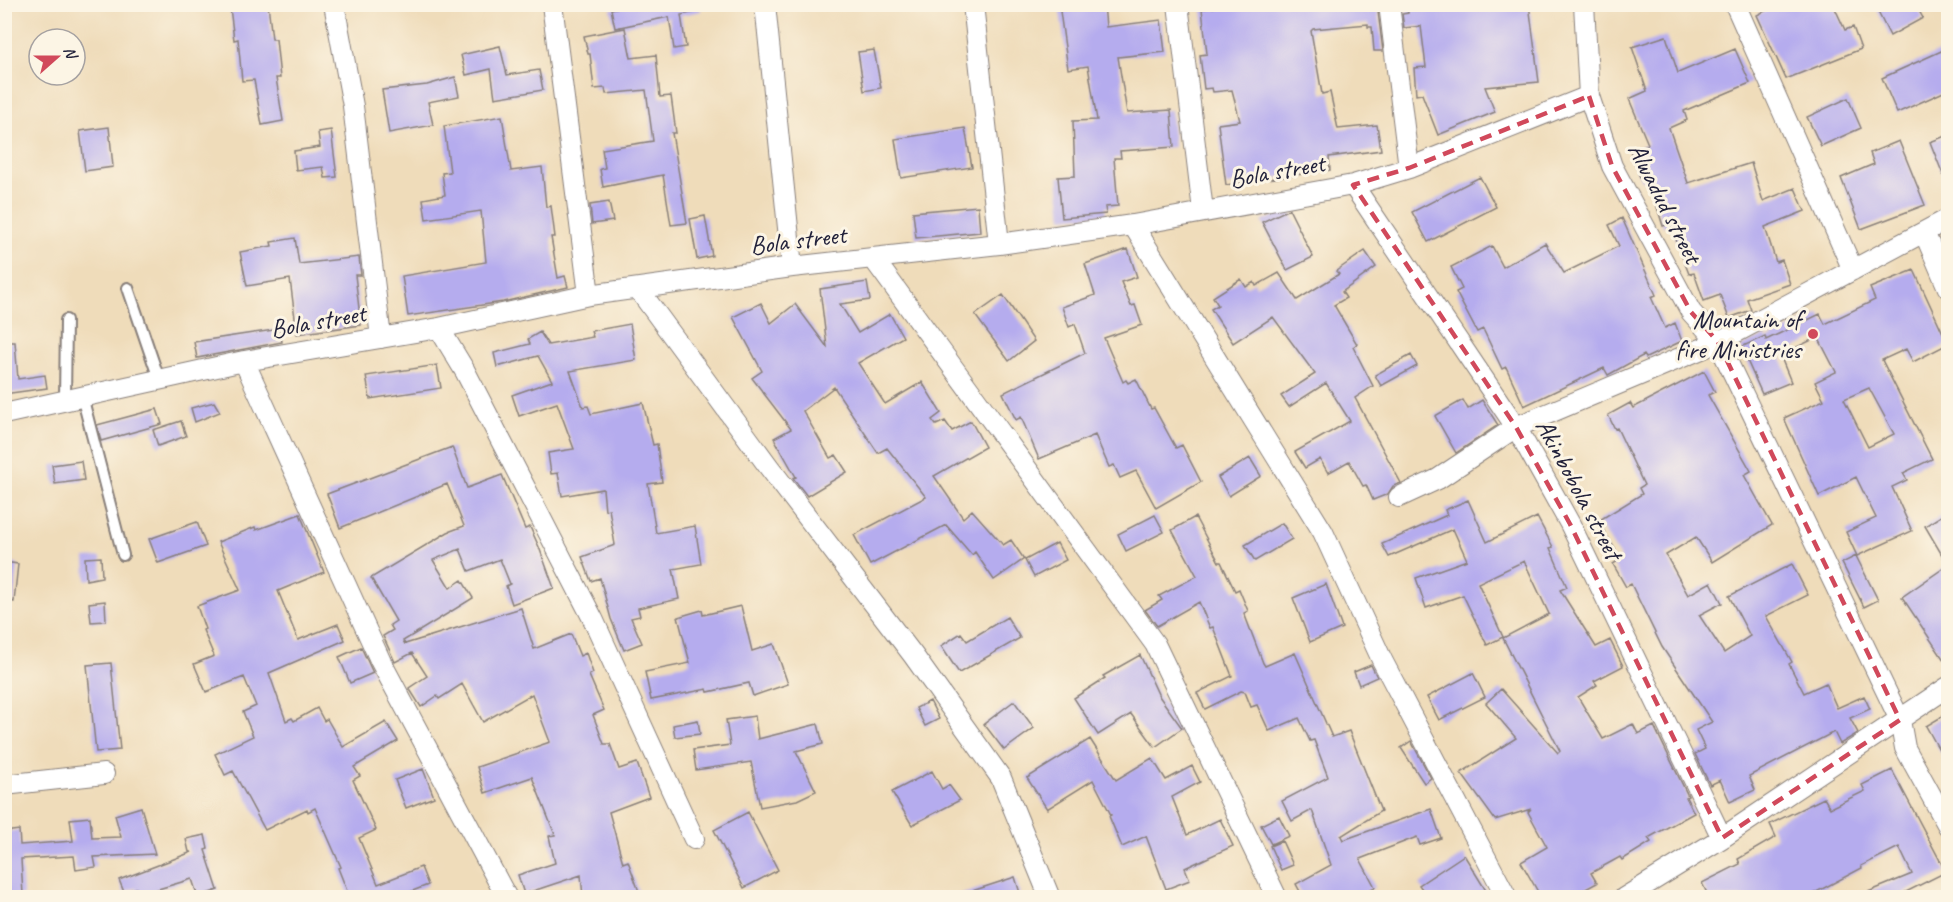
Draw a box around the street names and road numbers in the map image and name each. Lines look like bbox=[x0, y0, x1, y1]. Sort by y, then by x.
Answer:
street label: Alwadud street bbox=[1621, 137, 1711, 271]
street label: Bola street bbox=[1227, 146, 1330, 196]
street label: Bola street bbox=[748, 217, 850, 262]
street label: Bola street bbox=[268, 296, 371, 346]
street label: Akinbobola street bbox=[1528, 413, 1631, 568]

